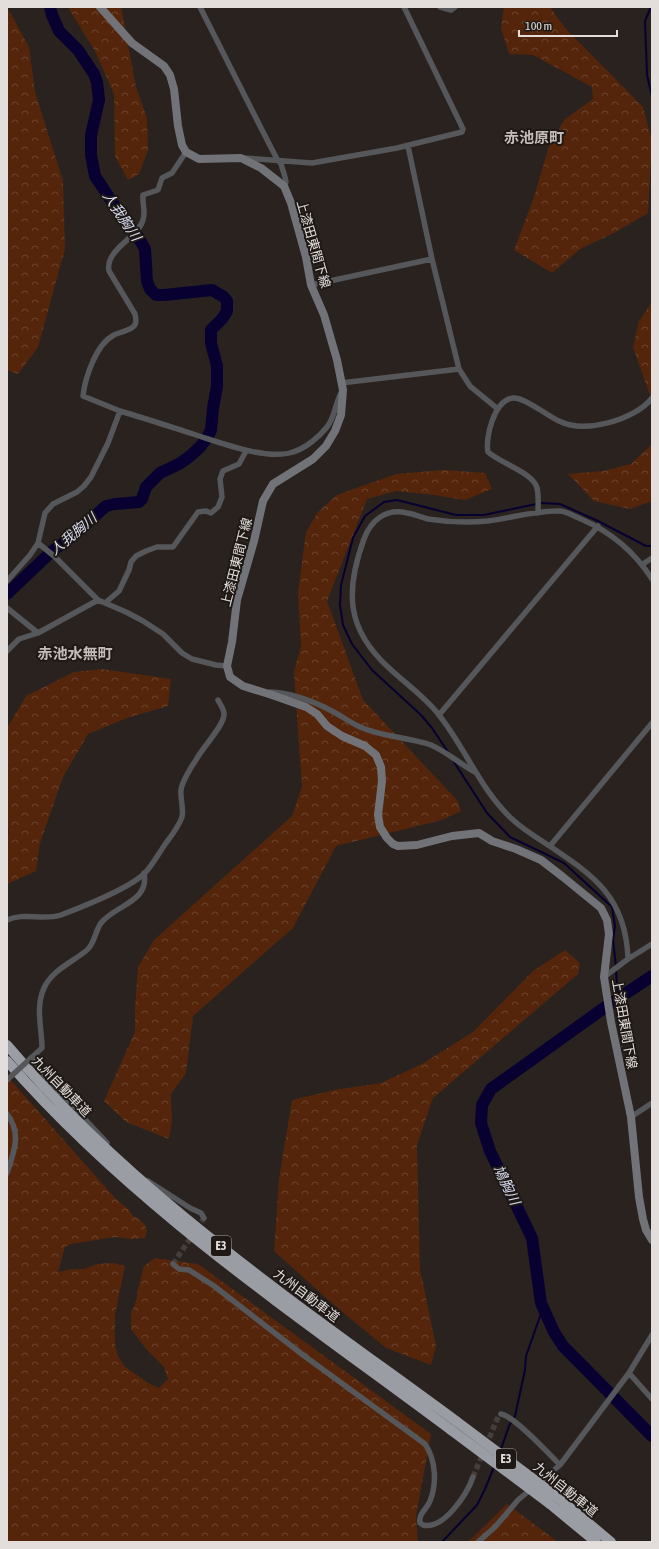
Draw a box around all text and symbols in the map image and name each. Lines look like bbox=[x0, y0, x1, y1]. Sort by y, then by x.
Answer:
scale bar bbox=[519, 12, 617, 38]
text: 100 m bbox=[525, 19, 552, 33]
district label: 赤池原町 bbox=[504, 129, 564, 146]
water label: 人我胸川 bbox=[100, 188, 145, 245]
street label: 上漆田東間下線 bbox=[294, 198, 333, 290]
water label: 人我胸川 bbox=[46, 509, 101, 558]
street label: 上漆田東間下線 bbox=[218, 516, 255, 608]
district label: 赤池水無町 bbox=[37, 645, 113, 662]
street label: 上漆田東間下線 bbox=[609, 978, 640, 1070]
street label: 九州自動車道 bbox=[29, 1053, 94, 1120]
water label: 鳩胸川 bbox=[491, 1163, 524, 1209]
road number: E3 bbox=[211, 1236, 231, 1256]
street label: 九州自動車道 bbox=[271, 1266, 342, 1325]
road number: E3 bbox=[496, 1449, 516, 1469]
street label: 九州自動車道 bbox=[531, 1459, 601, 1520]

